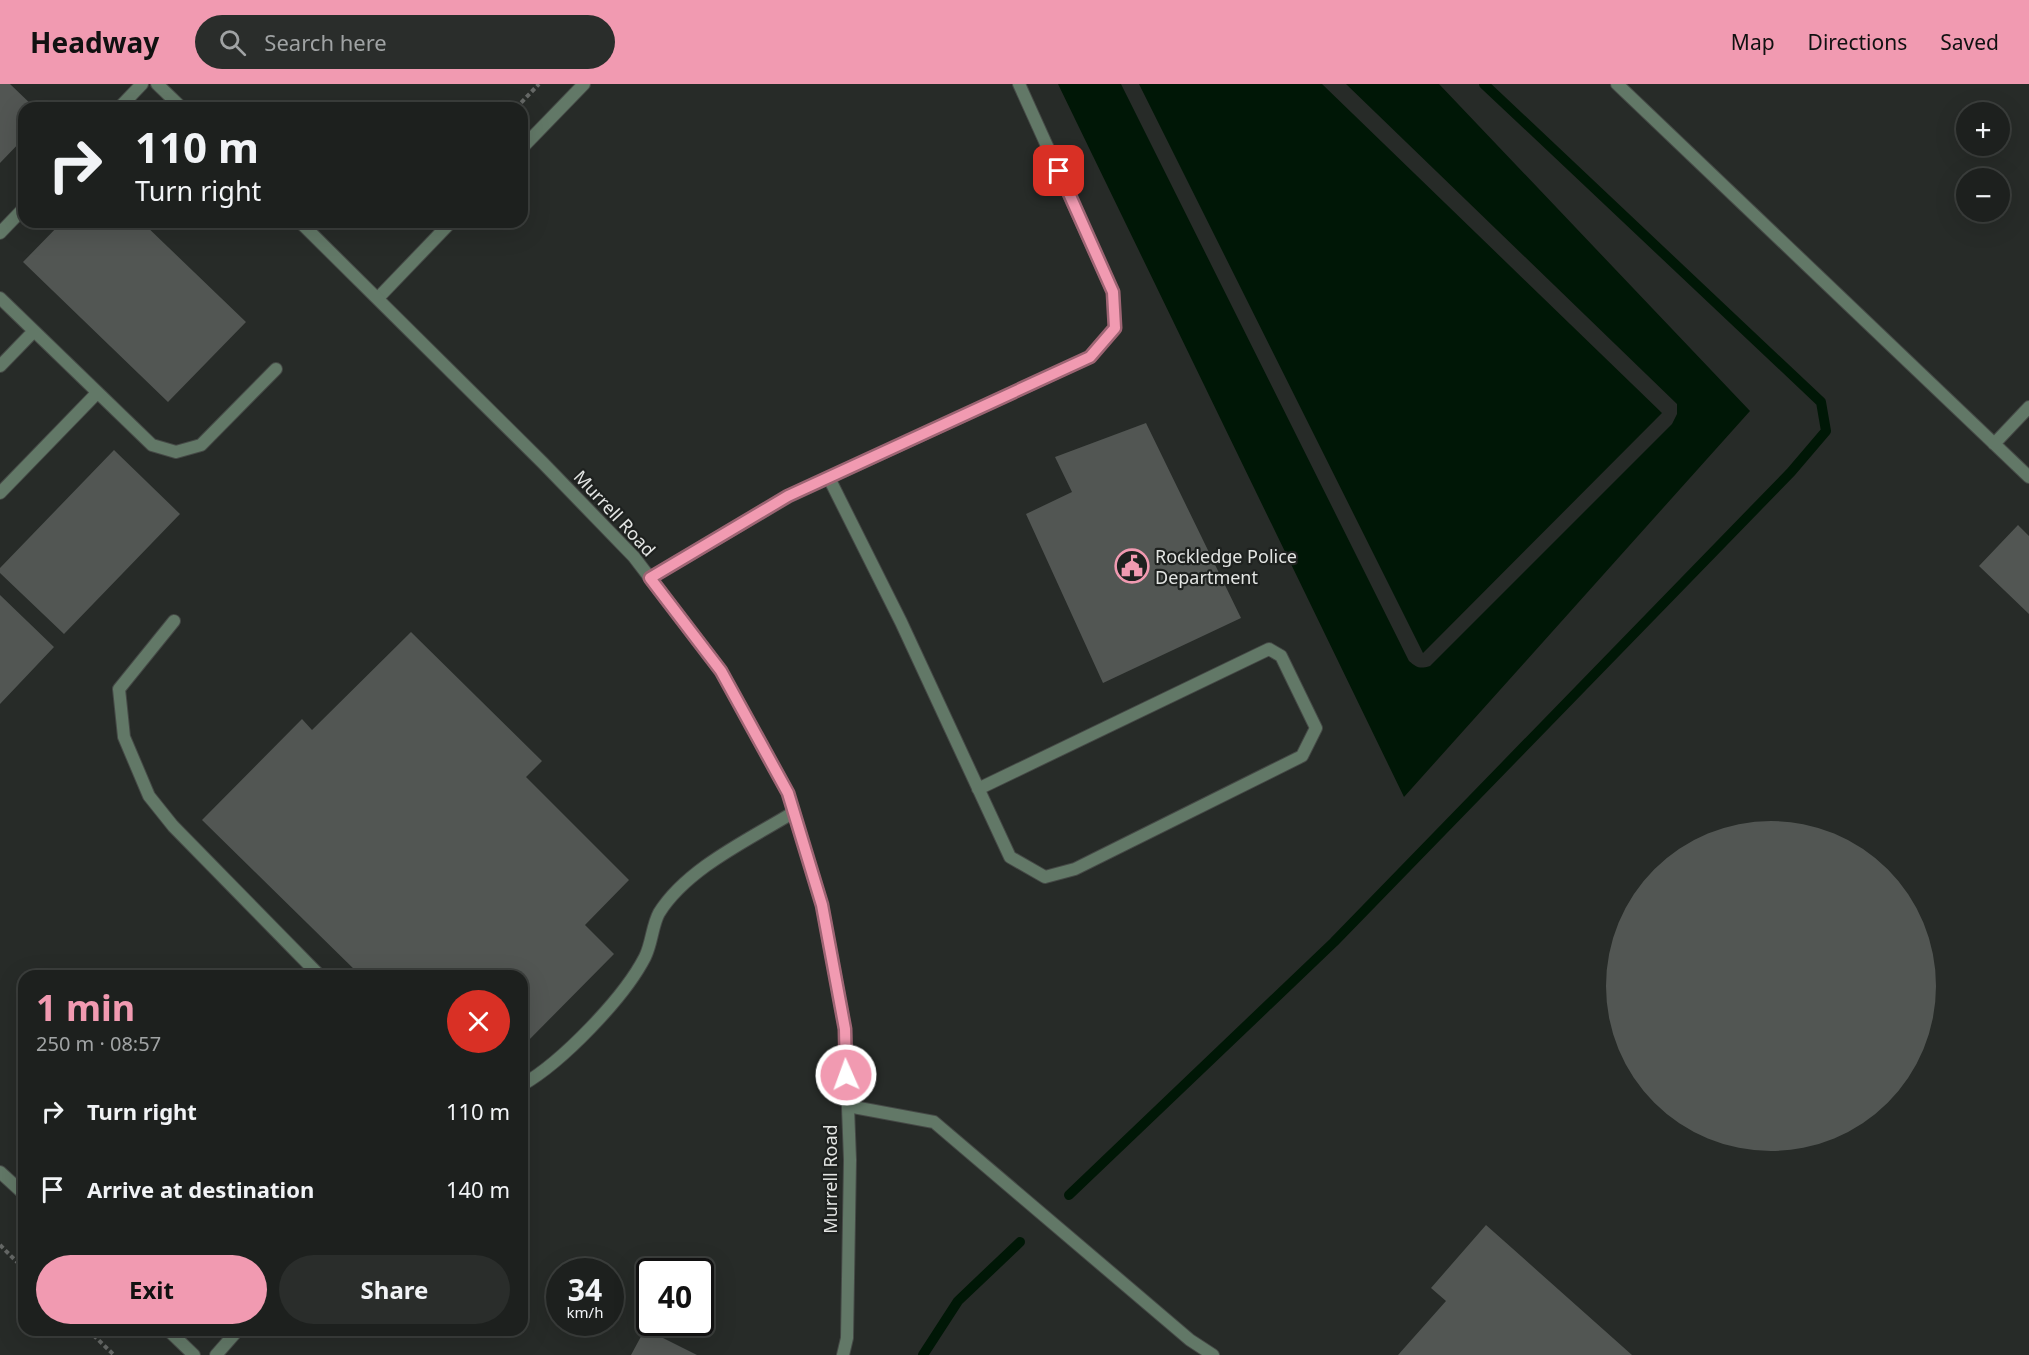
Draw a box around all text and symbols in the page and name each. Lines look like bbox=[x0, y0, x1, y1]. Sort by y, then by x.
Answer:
search box bbox=[195, 15, 615, 69]
text: Headway bbox=[30, 23, 159, 61]
icon: search bbox=[216, 26, 249, 59]
text: Search here bbox=[264, 27, 387, 57]
text: Map bbox=[1731, 28, 1775, 56]
text: Directions bbox=[1808, 28, 1907, 56]
text: Saved bbox=[1940, 28, 1999, 56]
map controls bbox=[1956, 102, 2010, 222]
button: + bbox=[1956, 102, 2010, 156]
text: 110 m bbox=[135, 118, 259, 175]
icon: right bbox=[36, 126, 114, 204]
pin bbox=[1033, 145, 1084, 196]
icon: arrive bbox=[1042, 154, 1075, 187]
button: − bbox=[1956, 168, 2010, 222]
text: Turn right bbox=[135, 172, 261, 209]
street label: Murrell Road bbox=[569, 465, 661, 561]
place label: Rockledge Police Department bbox=[1155, 544, 1297, 589]
public building icon: Rockledge Police Department bbox=[1114, 548, 1150, 584]
text: 1 min bbox=[36, 983, 135, 1032]
button: close bbox=[447, 990, 510, 1053]
text: 250 m · 08:57 bbox=[36, 1030, 161, 1057]
position arrow bbox=[814, 1043, 878, 1107]
icon: right bbox=[36, 1095, 69, 1128]
text: Turn right bbox=[87, 1096, 197, 1126]
text: 110 m bbox=[446, 1096, 510, 1126]
street label: Murrell Road bbox=[818, 1124, 842, 1234]
icon: arrive bbox=[36, 1173, 69, 1206]
text: Arrive at destination bbox=[87, 1174, 314, 1204]
text: 140 m bbox=[446, 1174, 510, 1204]
button: Exit bbox=[36, 1255, 267, 1324]
button: Share bbox=[279, 1255, 510, 1324]
speed limit sign: 40 bbox=[636, 1258, 714, 1336]
text: 34 bbox=[568, 1269, 602, 1310]
text: km/h bbox=[567, 1302, 603, 1322]

